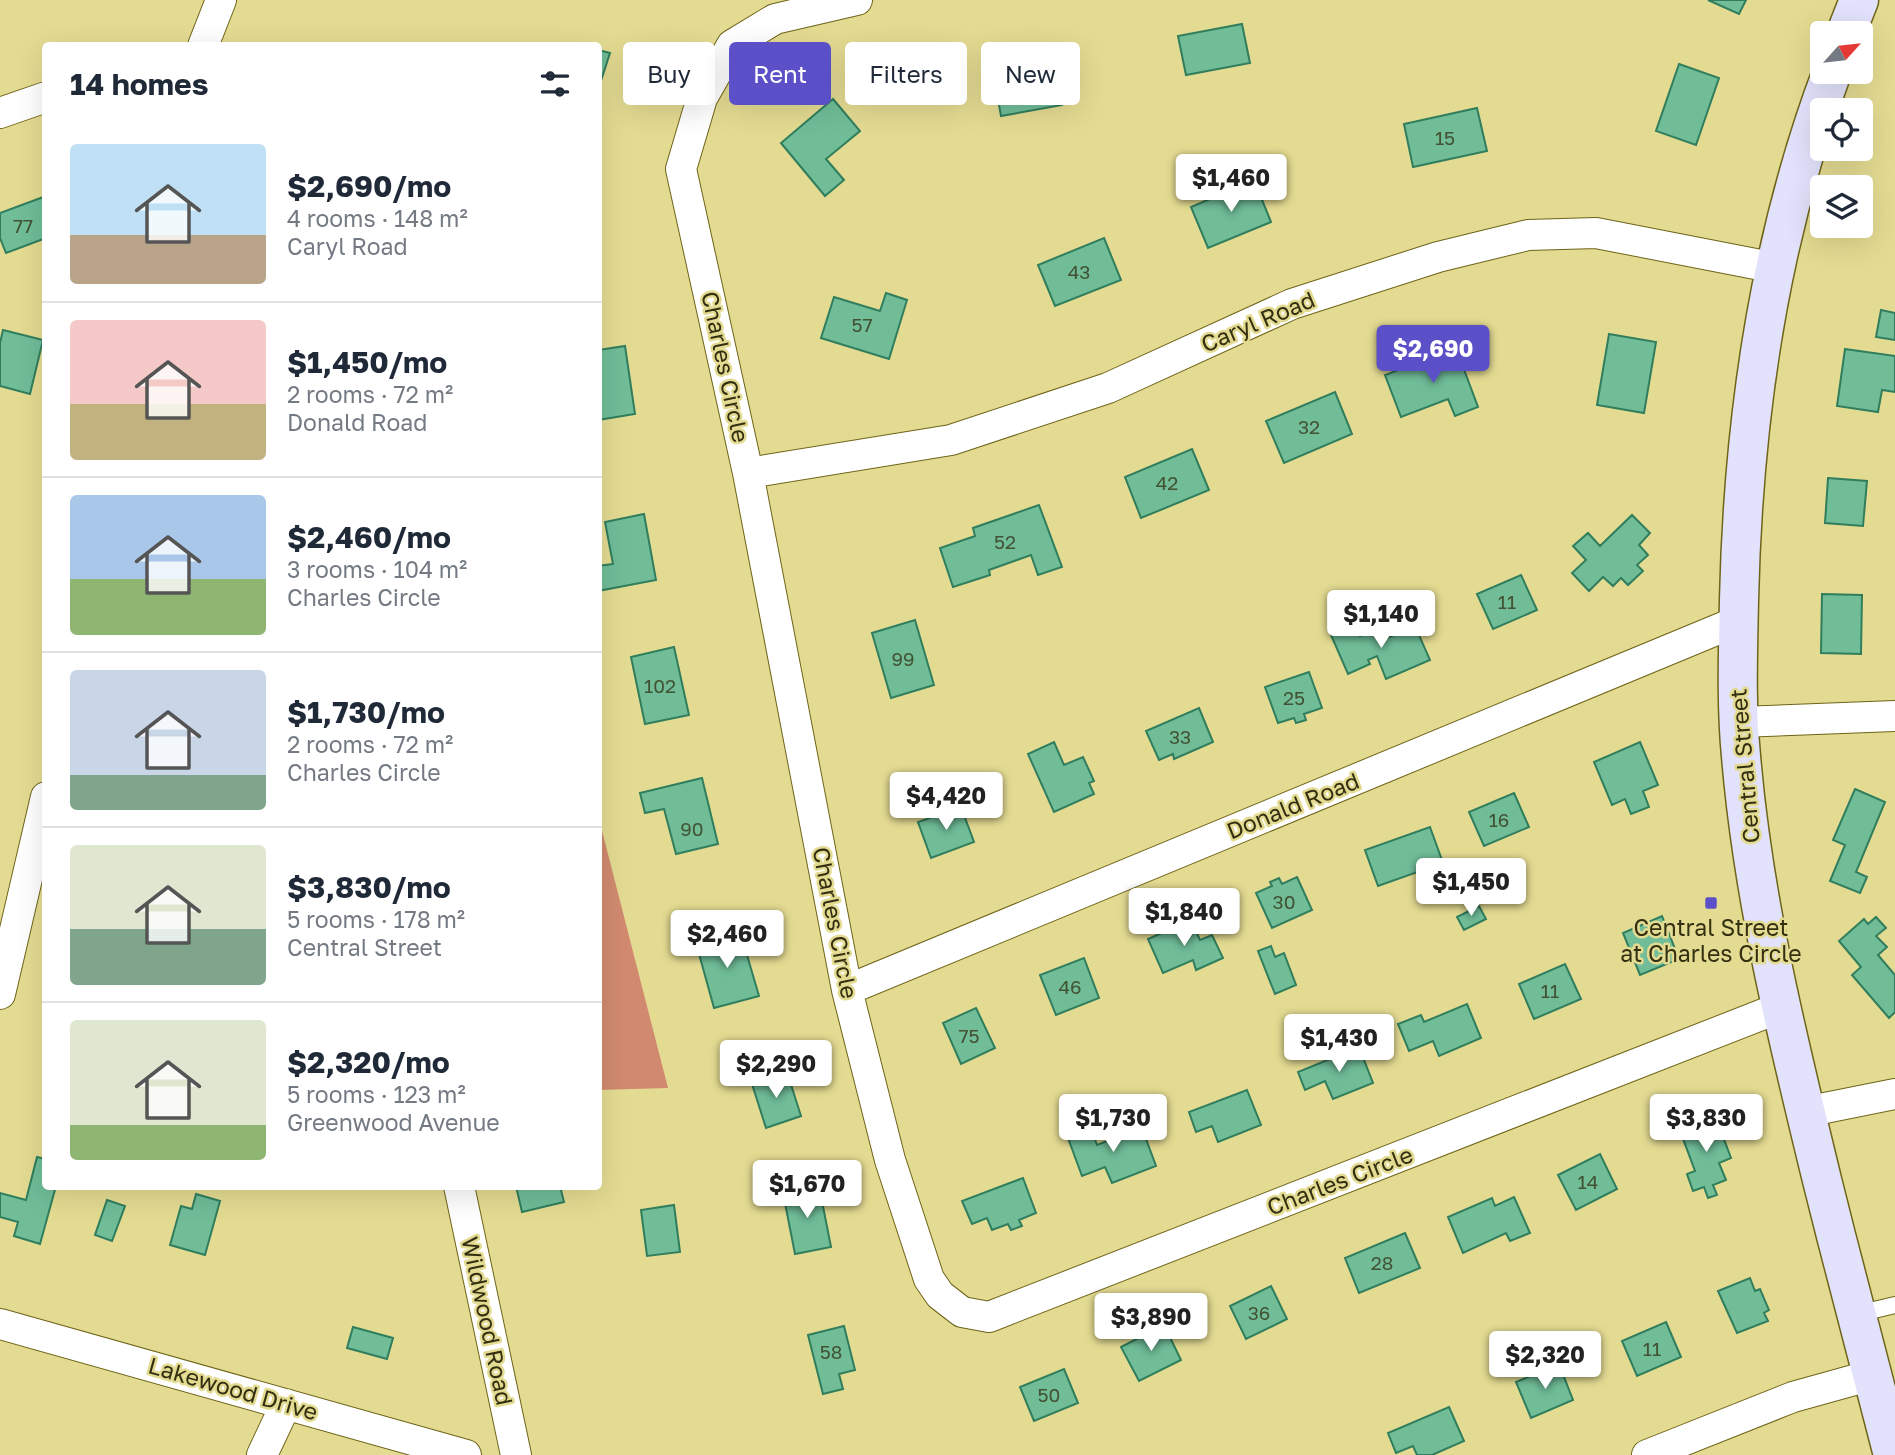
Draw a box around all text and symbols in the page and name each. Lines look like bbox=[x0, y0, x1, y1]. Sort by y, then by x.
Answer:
north arrow bbox=[1810, 21, 1872, 84]
map controls bbox=[1810, 21, 1873, 238]
chip: Buy bbox=[623, 42, 715, 105]
chip: Rent bbox=[729, 42, 831, 105]
chip: Filters bbox=[845, 42, 967, 105]
chip: New bbox=[981, 42, 1080, 105]
icon: filters bbox=[536, 65, 574, 103]
text: 14 homes bbox=[70, 66, 209, 102]
button: locate bbox=[1810, 98, 1873, 161]
house number: 15 bbox=[1435, 126, 1455, 149]
pin: $1,460 bbox=[1174, 154, 1288, 214]
text: $1,460 bbox=[1192, 163, 1270, 191]
text: $2,690/mo bbox=[287, 168, 451, 204]
icon: home bbox=[126, 172, 210, 256]
button: layers bbox=[1810, 175, 1873, 238]
text: 4 rooms · 148 m² bbox=[287, 204, 468, 232]
house number: 77 bbox=[13, 214, 33, 237]
text: Caryl Road bbox=[287, 232, 408, 260]
house number: 43 bbox=[1068, 260, 1090, 283]
street label: Caryl Road bbox=[1197, 285, 1319, 358]
street label: Charles Circle bbox=[696, 289, 756, 445]
house number: 57 bbox=[851, 313, 873, 336]
pin: $2,690 bbox=[1376, 326, 1490, 385]
text: $2,690 bbox=[1393, 334, 1473, 362]
text: $1,450/mo bbox=[287, 344, 447, 380]
icon: home bbox=[126, 348, 210, 432]
text: 2 rooms · 72 m² bbox=[287, 380, 453, 408]
text: Donald Road bbox=[287, 408, 427, 436]
house number: 32 bbox=[1298, 415, 1320, 438]
house number: 42 bbox=[1156, 471, 1178, 494]
text: $2,460/mo bbox=[287, 519, 451, 555]
icon: home bbox=[126, 523, 210, 607]
house number: 52 bbox=[994, 530, 1016, 553]
text: 3 rooms · 104 m² bbox=[287, 555, 467, 583]
text: Charles Circle bbox=[287, 583, 441, 611]
pin: $1,140 bbox=[1324, 590, 1438, 650]
house number: 11 bbox=[1498, 590, 1516, 613]
text: $1,140 bbox=[1343, 599, 1419, 627]
house number: 99 bbox=[892, 647, 915, 670]
house number: 102 bbox=[644, 674, 676, 697]
house number: 25 bbox=[1283, 686, 1305, 709]
street label: Central Street bbox=[1723, 688, 1765, 845]
text: $1,730/mo bbox=[287, 694, 445, 730]
icon: home bbox=[126, 698, 210, 782]
house number: 33 bbox=[1169, 725, 1191, 748]
text: 2 rooms · 72 m² bbox=[287, 730, 453, 758]
text: Charles Circle bbox=[287, 758, 441, 786]
street label: Donald Road bbox=[1222, 766, 1363, 844]
pin: $4,420 bbox=[889, 772, 1003, 832]
text: $4,420 bbox=[906, 781, 986, 809]
house number: 16 bbox=[1489, 808, 1509, 831]
house number: 90 bbox=[680, 817, 704, 840]
street label: Charles Circle bbox=[808, 845, 864, 1001]
pin: $1,450 bbox=[1414, 858, 1528, 918]
text: $1,450 bbox=[1432, 867, 1510, 895]
text: $3,830/mo bbox=[287, 869, 451, 905]
icon: home bbox=[126, 873, 210, 957]
pin: $1,840 bbox=[1127, 888, 1241, 948]
house number: 30 bbox=[1273, 890, 1295, 913]
marker: Central Street at Charles Circle bbox=[1703, 895, 1719, 911]
text: $1,840 bbox=[1145, 897, 1223, 925]
text: 5 rooms · 178 m² bbox=[287, 905, 465, 933]
pin: $2,460 bbox=[670, 911, 784, 970]
place label: Central Street at Charles Circle bbox=[1620, 913, 1802, 967]
text: $2,460 bbox=[687, 919, 767, 947]
text: Central Street bbox=[287, 933, 442, 961]
house number: 46 bbox=[1058, 975, 1082, 998]
house number: 11 bbox=[1541, 979, 1559, 1002]
pin: $1,430 bbox=[1282, 1014, 1396, 1074]
text: $1,430 bbox=[1300, 1023, 1378, 1051]
house number: 75 bbox=[958, 1024, 980, 1047]
pin: $2,290 bbox=[719, 1040, 833, 1100]
text: $2,320/mo bbox=[287, 1044, 450, 1080]
icon: home bbox=[126, 1048, 210, 1132]
text: $2,290 bbox=[736, 1049, 816, 1077]
text: 5 rooms · 123 m² bbox=[287, 1080, 466, 1108]
pin: $1,730 bbox=[1056, 1094, 1170, 1154]
pin: $3,830 bbox=[1649, 1094, 1763, 1154]
text: $1,730 bbox=[1075, 1103, 1151, 1131]
text: $3,830 bbox=[1666, 1103, 1746, 1131]
text: Greenwood Avenue bbox=[287, 1108, 500, 1136]
street label: Charles Circle bbox=[1263, 1139, 1416, 1221]
pin: $1,670 bbox=[750, 1160, 864, 1220]
text: $1,670 bbox=[769, 1169, 845, 1197]
house number: 14 bbox=[1578, 1170, 1598, 1193]
street label: Wildwood Road bbox=[456, 1234, 520, 1408]
house number: 28 bbox=[1371, 1251, 1393, 1274]
pin: $3,890 bbox=[1094, 1294, 1208, 1353]
house number: 36 bbox=[1248, 1301, 1270, 1324]
text: $3,890 bbox=[1110, 1302, 1192, 1330]
pin: $2,320 bbox=[1488, 1332, 1602, 1391]
house number: 11 bbox=[1643, 1337, 1661, 1360]
house number: 58 bbox=[820, 1340, 842, 1363]
text: $2,320 bbox=[1505, 1340, 1585, 1368]
street label: Lakewood Drive bbox=[145, 1350, 321, 1426]
house number: 50 bbox=[1038, 1383, 1060, 1406]

